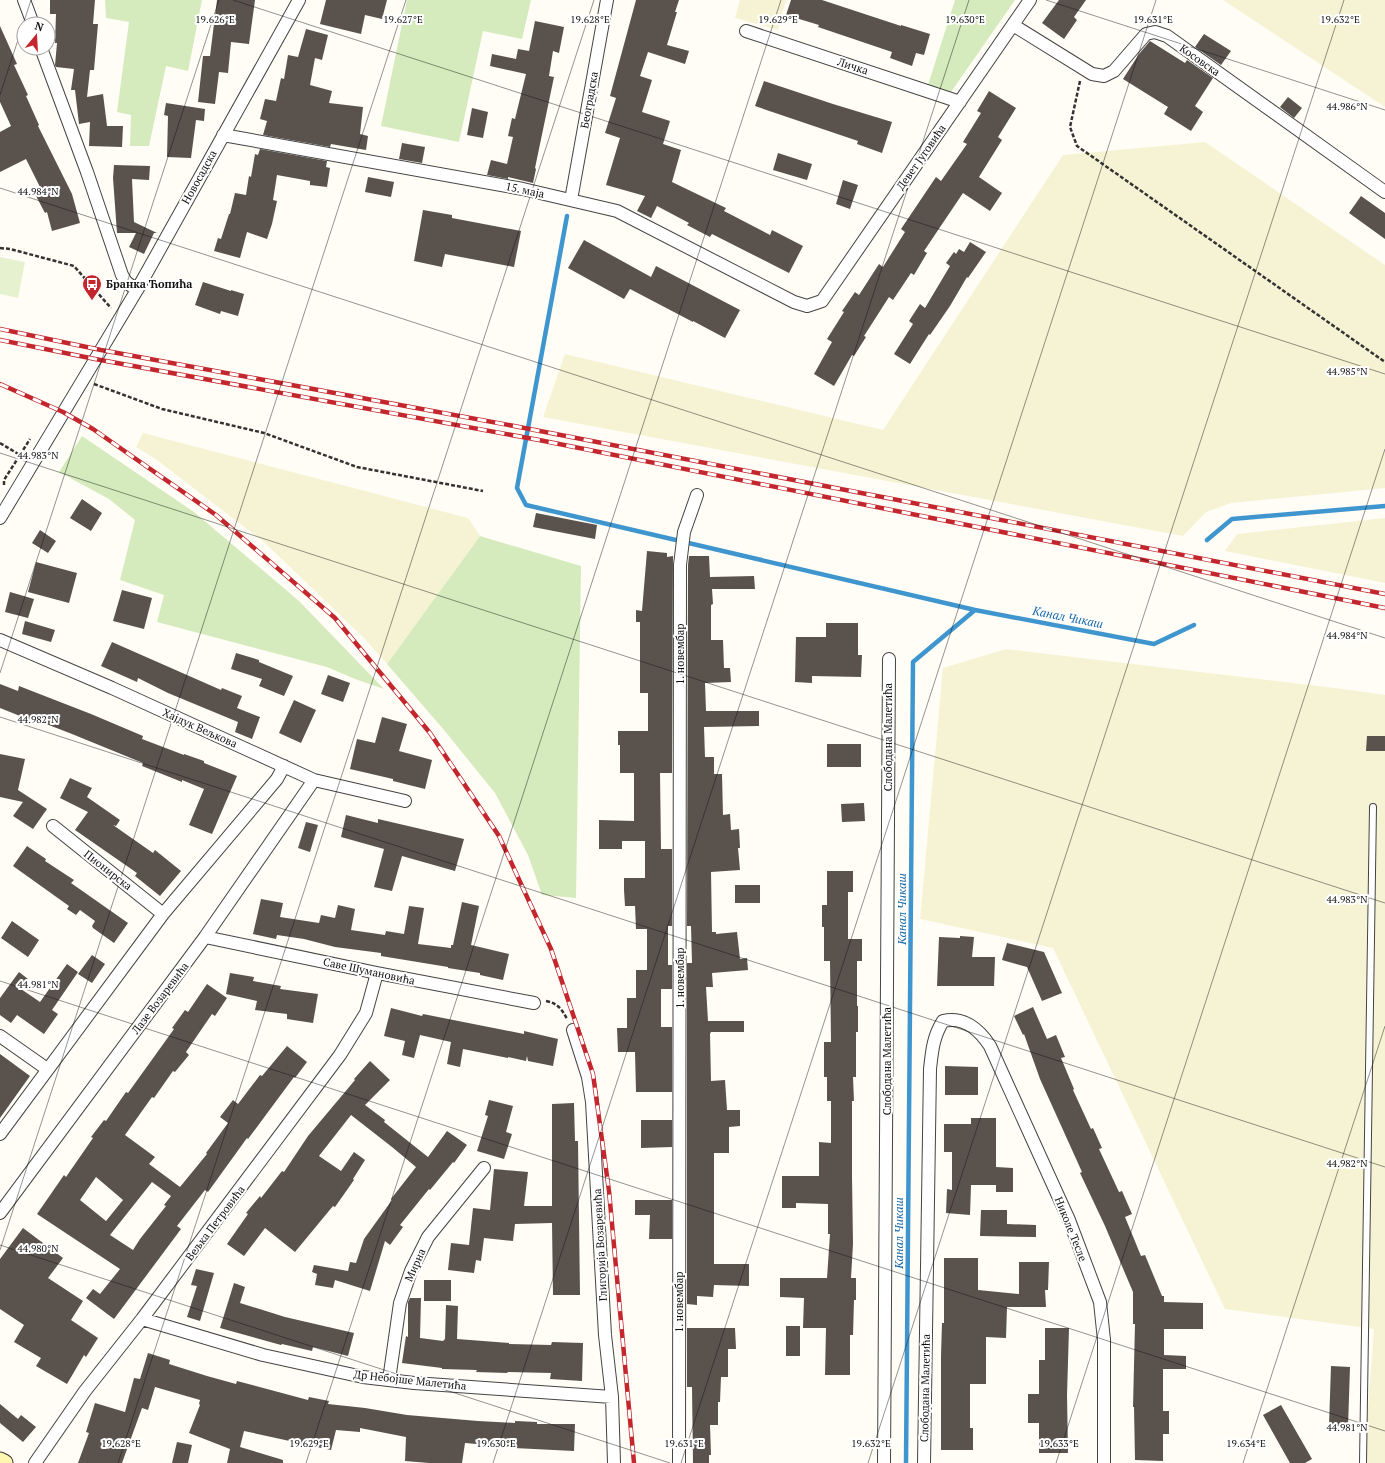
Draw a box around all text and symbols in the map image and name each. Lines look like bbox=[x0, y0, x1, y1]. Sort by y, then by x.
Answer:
text: 19.626°E bbox=[195, 13, 235, 26]
text: 19.627°E bbox=[383, 13, 423, 26]
text: 19.628°E bbox=[570, 13, 610, 26]
text: 19.629°E bbox=[758, 13, 798, 26]
text: 19.630°E bbox=[945, 13, 985, 26]
text: 19.631°E bbox=[1133, 13, 1173, 26]
text: 19.632°E bbox=[1320, 13, 1360, 26]
north arrow bbox=[16, 16, 56, 56]
text: N bbox=[33, 19, 46, 35]
street label: Косовска bbox=[1177, 41, 1223, 79]
street label: Личка bbox=[835, 54, 871, 78]
street label: Београдска bbox=[577, 70, 601, 130]
text: 44.986°N bbox=[1327, 100, 1368, 113]
street label: Девет Југовића bbox=[893, 121, 949, 192]
street label: Новосадска bbox=[178, 147, 220, 206]
street label: 15. маја bbox=[504, 179, 546, 201]
text: 44.984°N bbox=[18, 185, 59, 198]
bus stop icon: Бранка Ћопића bbox=[81, 273, 103, 301]
place label: Бранка Ћопића bbox=[106, 277, 192, 291]
text: 44.985°N bbox=[1327, 365, 1368, 378]
text: 44.983°N bbox=[18, 449, 59, 462]
water label: Канал Чикаш bbox=[1030, 603, 1105, 631]
street label: 1. новембар bbox=[673, 623, 687, 685]
text: 44.984°N bbox=[1327, 629, 1368, 642]
street label: Слободана Малетића bbox=[881, 682, 895, 791]
street label: Хајдук Вељкова bbox=[161, 705, 240, 751]
text: 44.982°N bbox=[18, 713, 59, 726]
street label: Пионирска bbox=[81, 847, 135, 893]
water label: Канал Чикаш bbox=[894, 873, 909, 946]
text: 44.983°N bbox=[1327, 893, 1368, 906]
street label: 1. новембар bbox=[673, 947, 687, 1009]
street label: Саве Шумановића bbox=[322, 954, 417, 988]
street label: Лазе Возаревића bbox=[128, 959, 192, 1037]
text: 44.981°N bbox=[18, 978, 59, 991]
street label: Слободана Малетића bbox=[880, 1006, 894, 1115]
text: 44.982°N bbox=[1327, 1157, 1368, 1170]
street label: Вељка Петровића bbox=[182, 1182, 248, 1263]
street label: Глигорија Возаревића bbox=[590, 1188, 610, 1302]
street label: Николе Тесле bbox=[1052, 1195, 1091, 1264]
water label: Канал Чикаш bbox=[891, 1197, 906, 1270]
text: 44.980°N bbox=[18, 1242, 59, 1255]
street label: Мирна bbox=[402, 1246, 429, 1284]
street label: 1. новембар bbox=[672, 1271, 686, 1333]
street label: Слободана Малетића bbox=[917, 1333, 933, 1442]
street label: Др Небојше Малетића bbox=[353, 1367, 468, 1393]
text: 44.981°N bbox=[1327, 1421, 1368, 1434]
text: 19.628°E bbox=[101, 1437, 141, 1450]
text: 19.629°E bbox=[289, 1437, 329, 1450]
text: 19.630°E bbox=[476, 1437, 516, 1450]
text: 19.631°E bbox=[664, 1437, 704, 1450]
text: 19.632°E bbox=[851, 1437, 891, 1450]
text: 19.633°E bbox=[1039, 1437, 1079, 1450]
text: 19.634°E bbox=[1226, 1437, 1266, 1450]

